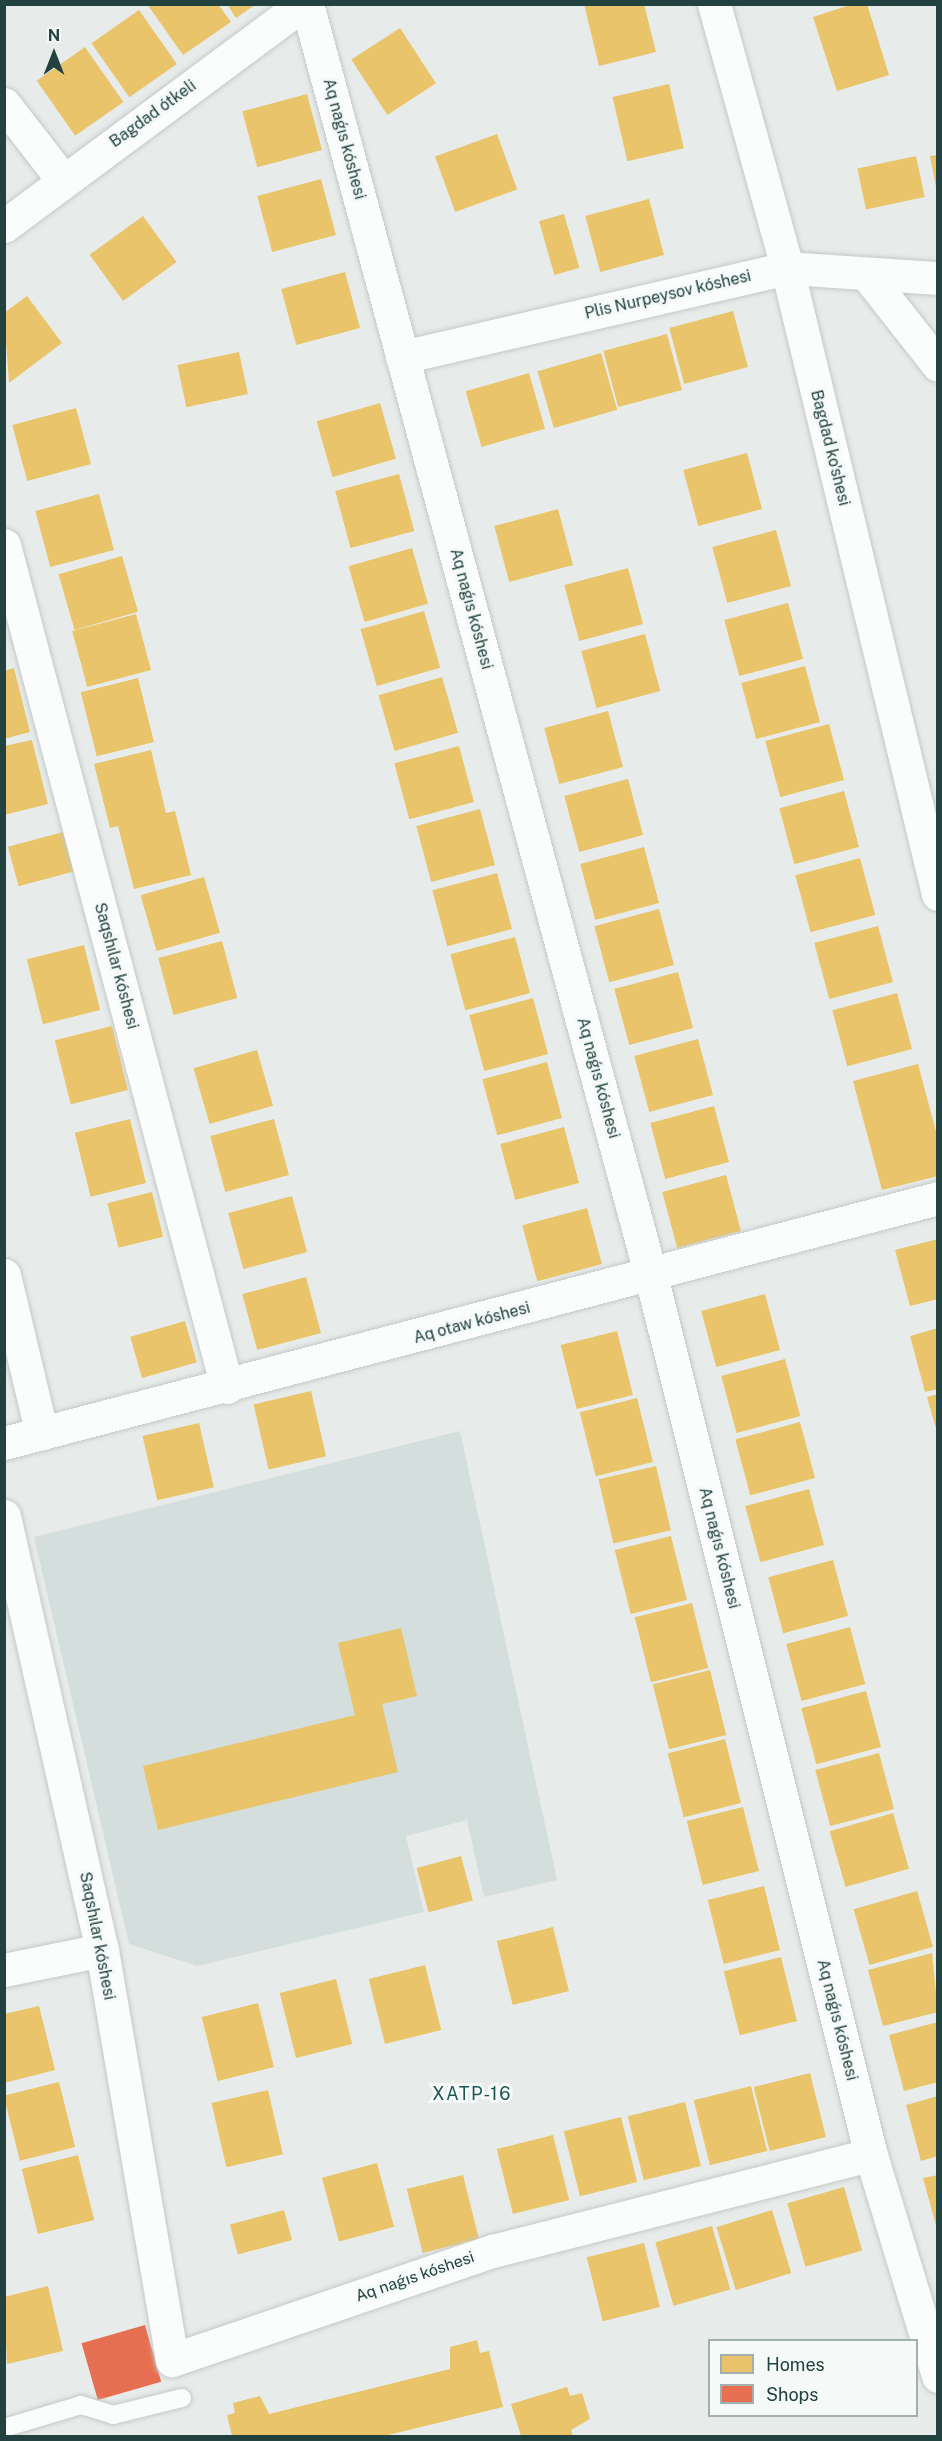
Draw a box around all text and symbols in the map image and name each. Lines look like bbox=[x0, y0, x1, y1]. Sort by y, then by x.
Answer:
north arrow bbox=[24, 24, 84, 84]
text: N bbox=[48, 26, 60, 45]
street label: Bagdad ótkeli bbox=[106, 76, 200, 152]
street label: Aq naǵıs kóshesi bbox=[319, 76, 369, 202]
street label: Plis Nurpeysov kóshesi bbox=[583, 266, 753, 324]
street label: Bagdad ko'shesi bbox=[806, 388, 854, 508]
street label: Aq naǵıs kóshesi bbox=[446, 546, 496, 672]
street label: Saqshılar kóshesi bbox=[90, 901, 142, 1031]
street label: Aq naǵıs kóshesi bbox=[573, 1015, 623, 1141]
street label: Aq otaw kóshesi bbox=[411, 1298, 533, 1348]
street label: Aq naǵıs kóshesi bbox=[695, 1485, 743, 1611]
street label: Saqshılar kóshesi bbox=[75, 1870, 119, 2002]
street label: Aq naǵıs kóshesi bbox=[813, 1957, 861, 2083]
district label: XATP-16 bbox=[432, 2083, 512, 2105]
street label: Aq naǵıs kóshesi bbox=[353, 2248, 477, 2306]
legend bbox=[708, 2339, 918, 2417]
text: Homes bbox=[766, 2354, 825, 2375]
text: Shops bbox=[766, 2384, 818, 2405]

